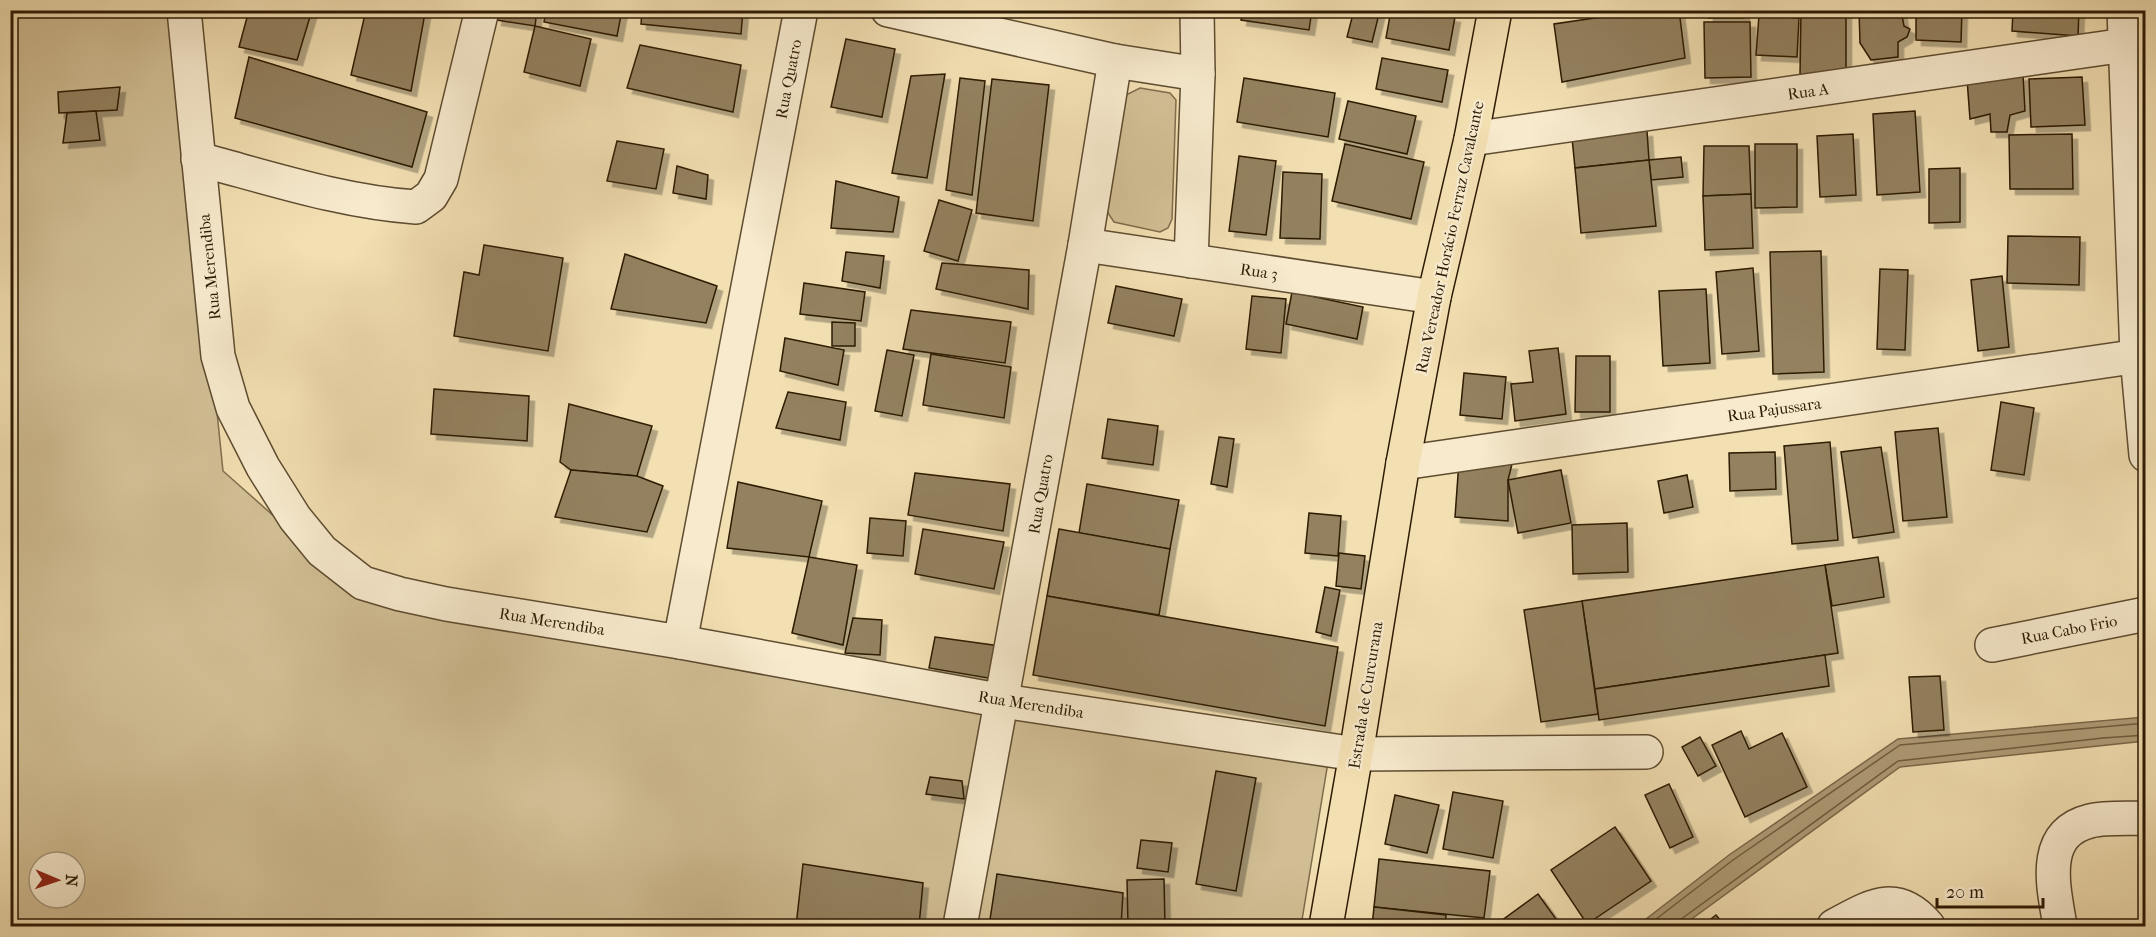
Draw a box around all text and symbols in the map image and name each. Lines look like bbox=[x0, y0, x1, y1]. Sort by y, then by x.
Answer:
street label: Rua Quatro bbox=[771, 38, 806, 120]
street label: Rua A bbox=[1786, 79, 1831, 104]
street label: Rua Vereador Horácio Ferraz Cavalcante bbox=[1411, 99, 1488, 375]
street label: Rua Merendiba bbox=[194, 212, 225, 321]
street label: Rua 3 bbox=[1239, 259, 1279, 284]
street label: Rua Pajussara bbox=[1726, 393, 1823, 425]
street label: Rua Quatro bbox=[1024, 453, 1057, 535]
street label: Rua Merendiba bbox=[498, 604, 607, 639]
street label: Rua Cabo Frio bbox=[2019, 611, 2119, 648]
street label: Estrada de Curcurana bbox=[1344, 620, 1387, 770]
street label: Rua Merendiba bbox=[977, 687, 1086, 722]
north arrow bbox=[27, 850, 87, 910]
scale bar bbox=[1937, 871, 2044, 909]
text: N bbox=[62, 874, 81, 888]
text: 20 m bbox=[1946, 882, 1984, 903]

